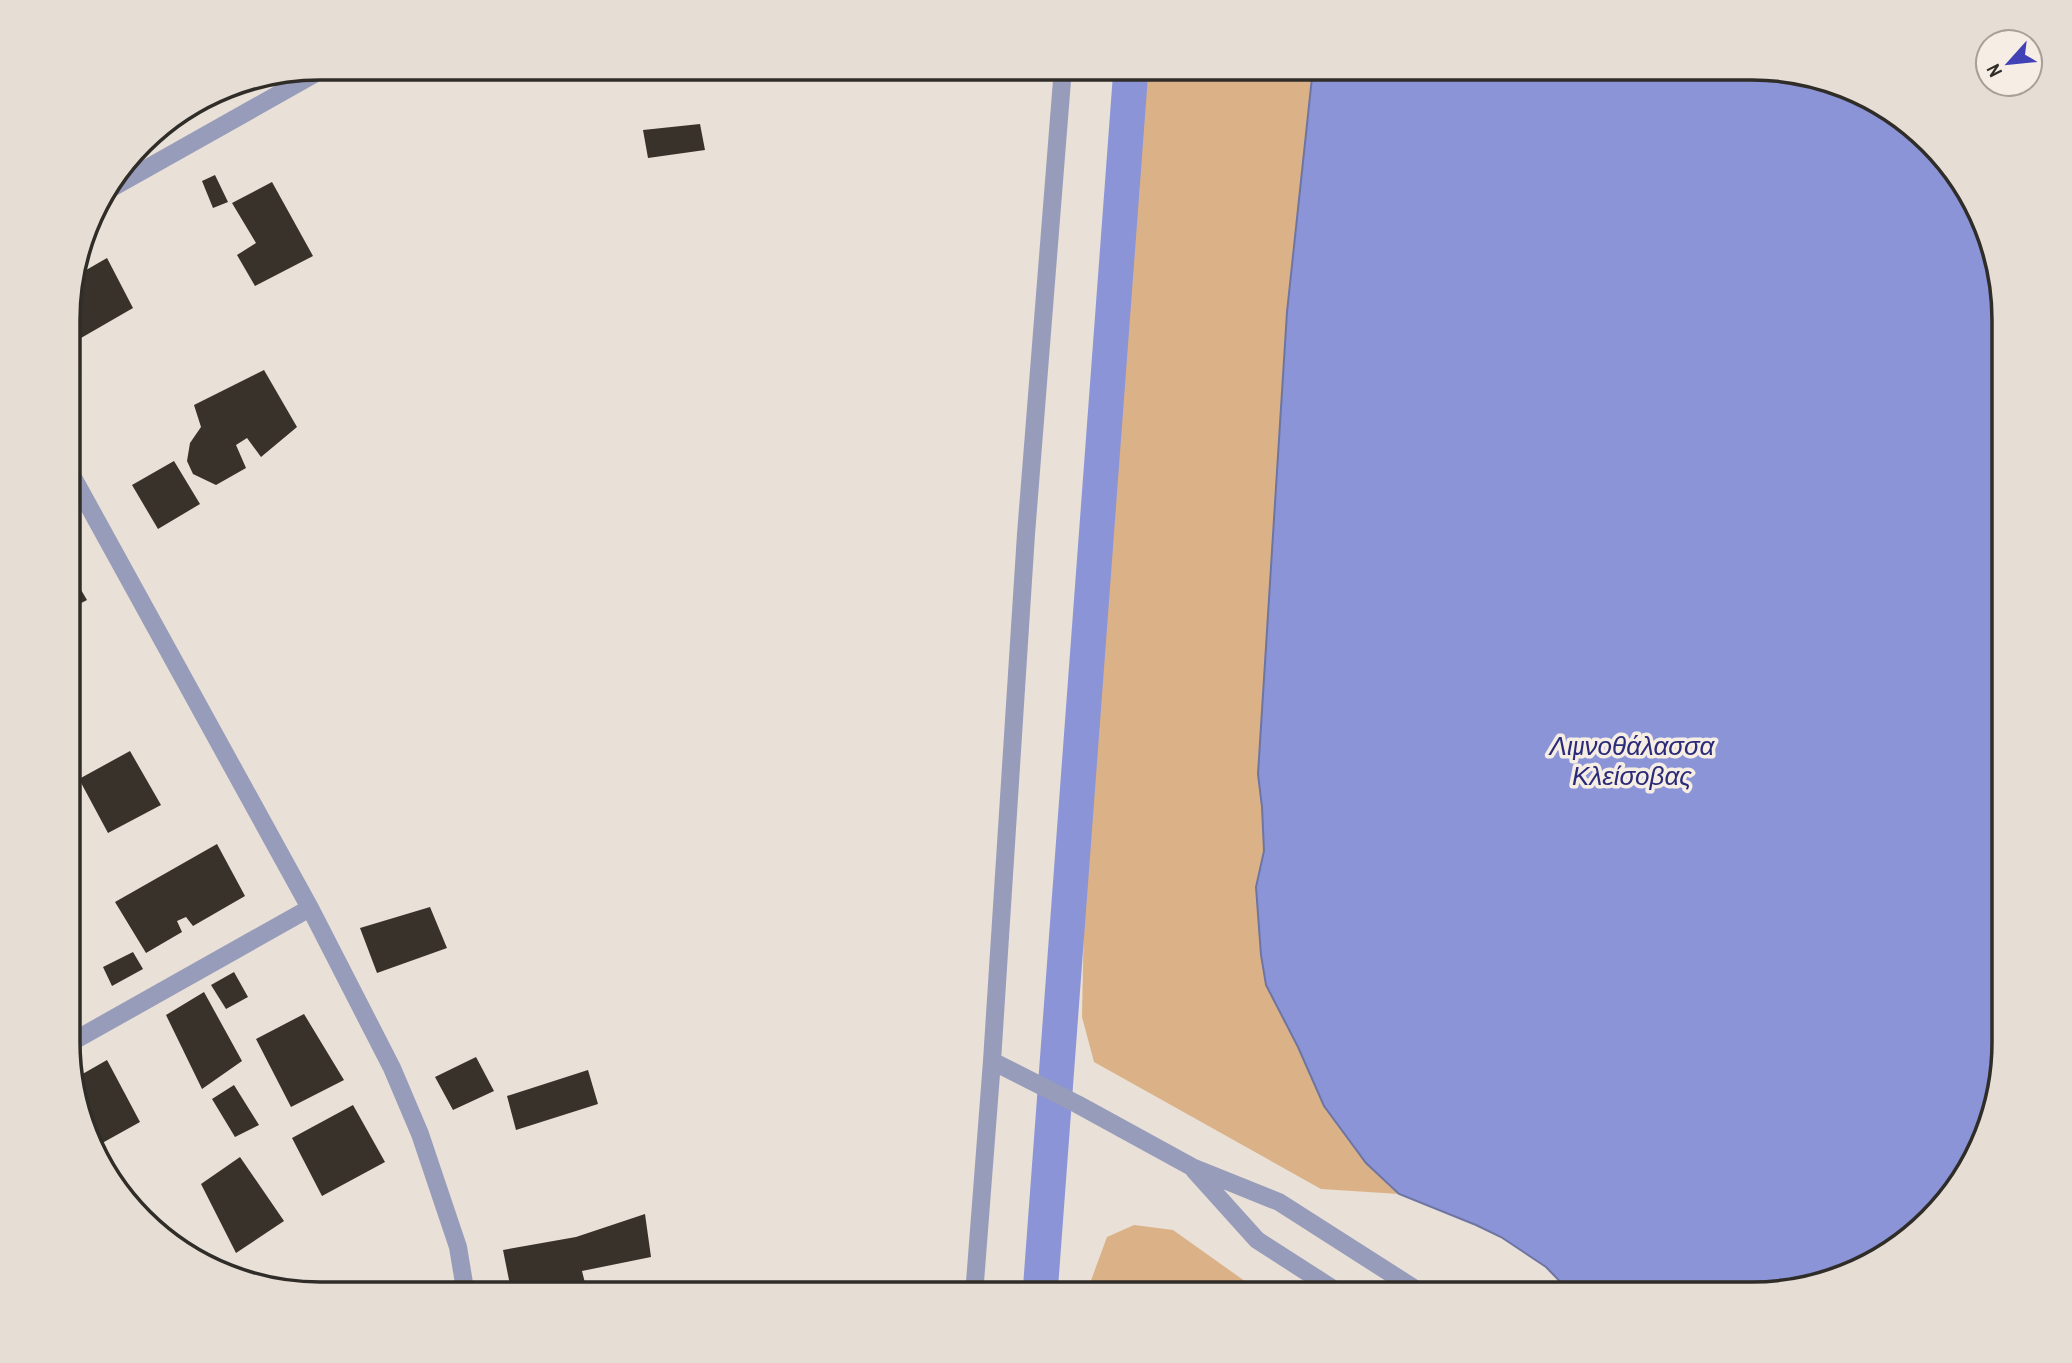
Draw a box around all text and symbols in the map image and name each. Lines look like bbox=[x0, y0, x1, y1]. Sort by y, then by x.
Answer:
north arrow bbox=[1974, 28, 2044, 98]
text: N bbox=[1980, 60, 2008, 82]
water label: Λιμνοθάλασσα Κλείσοβας bbox=[1548, 728, 1716, 793]

